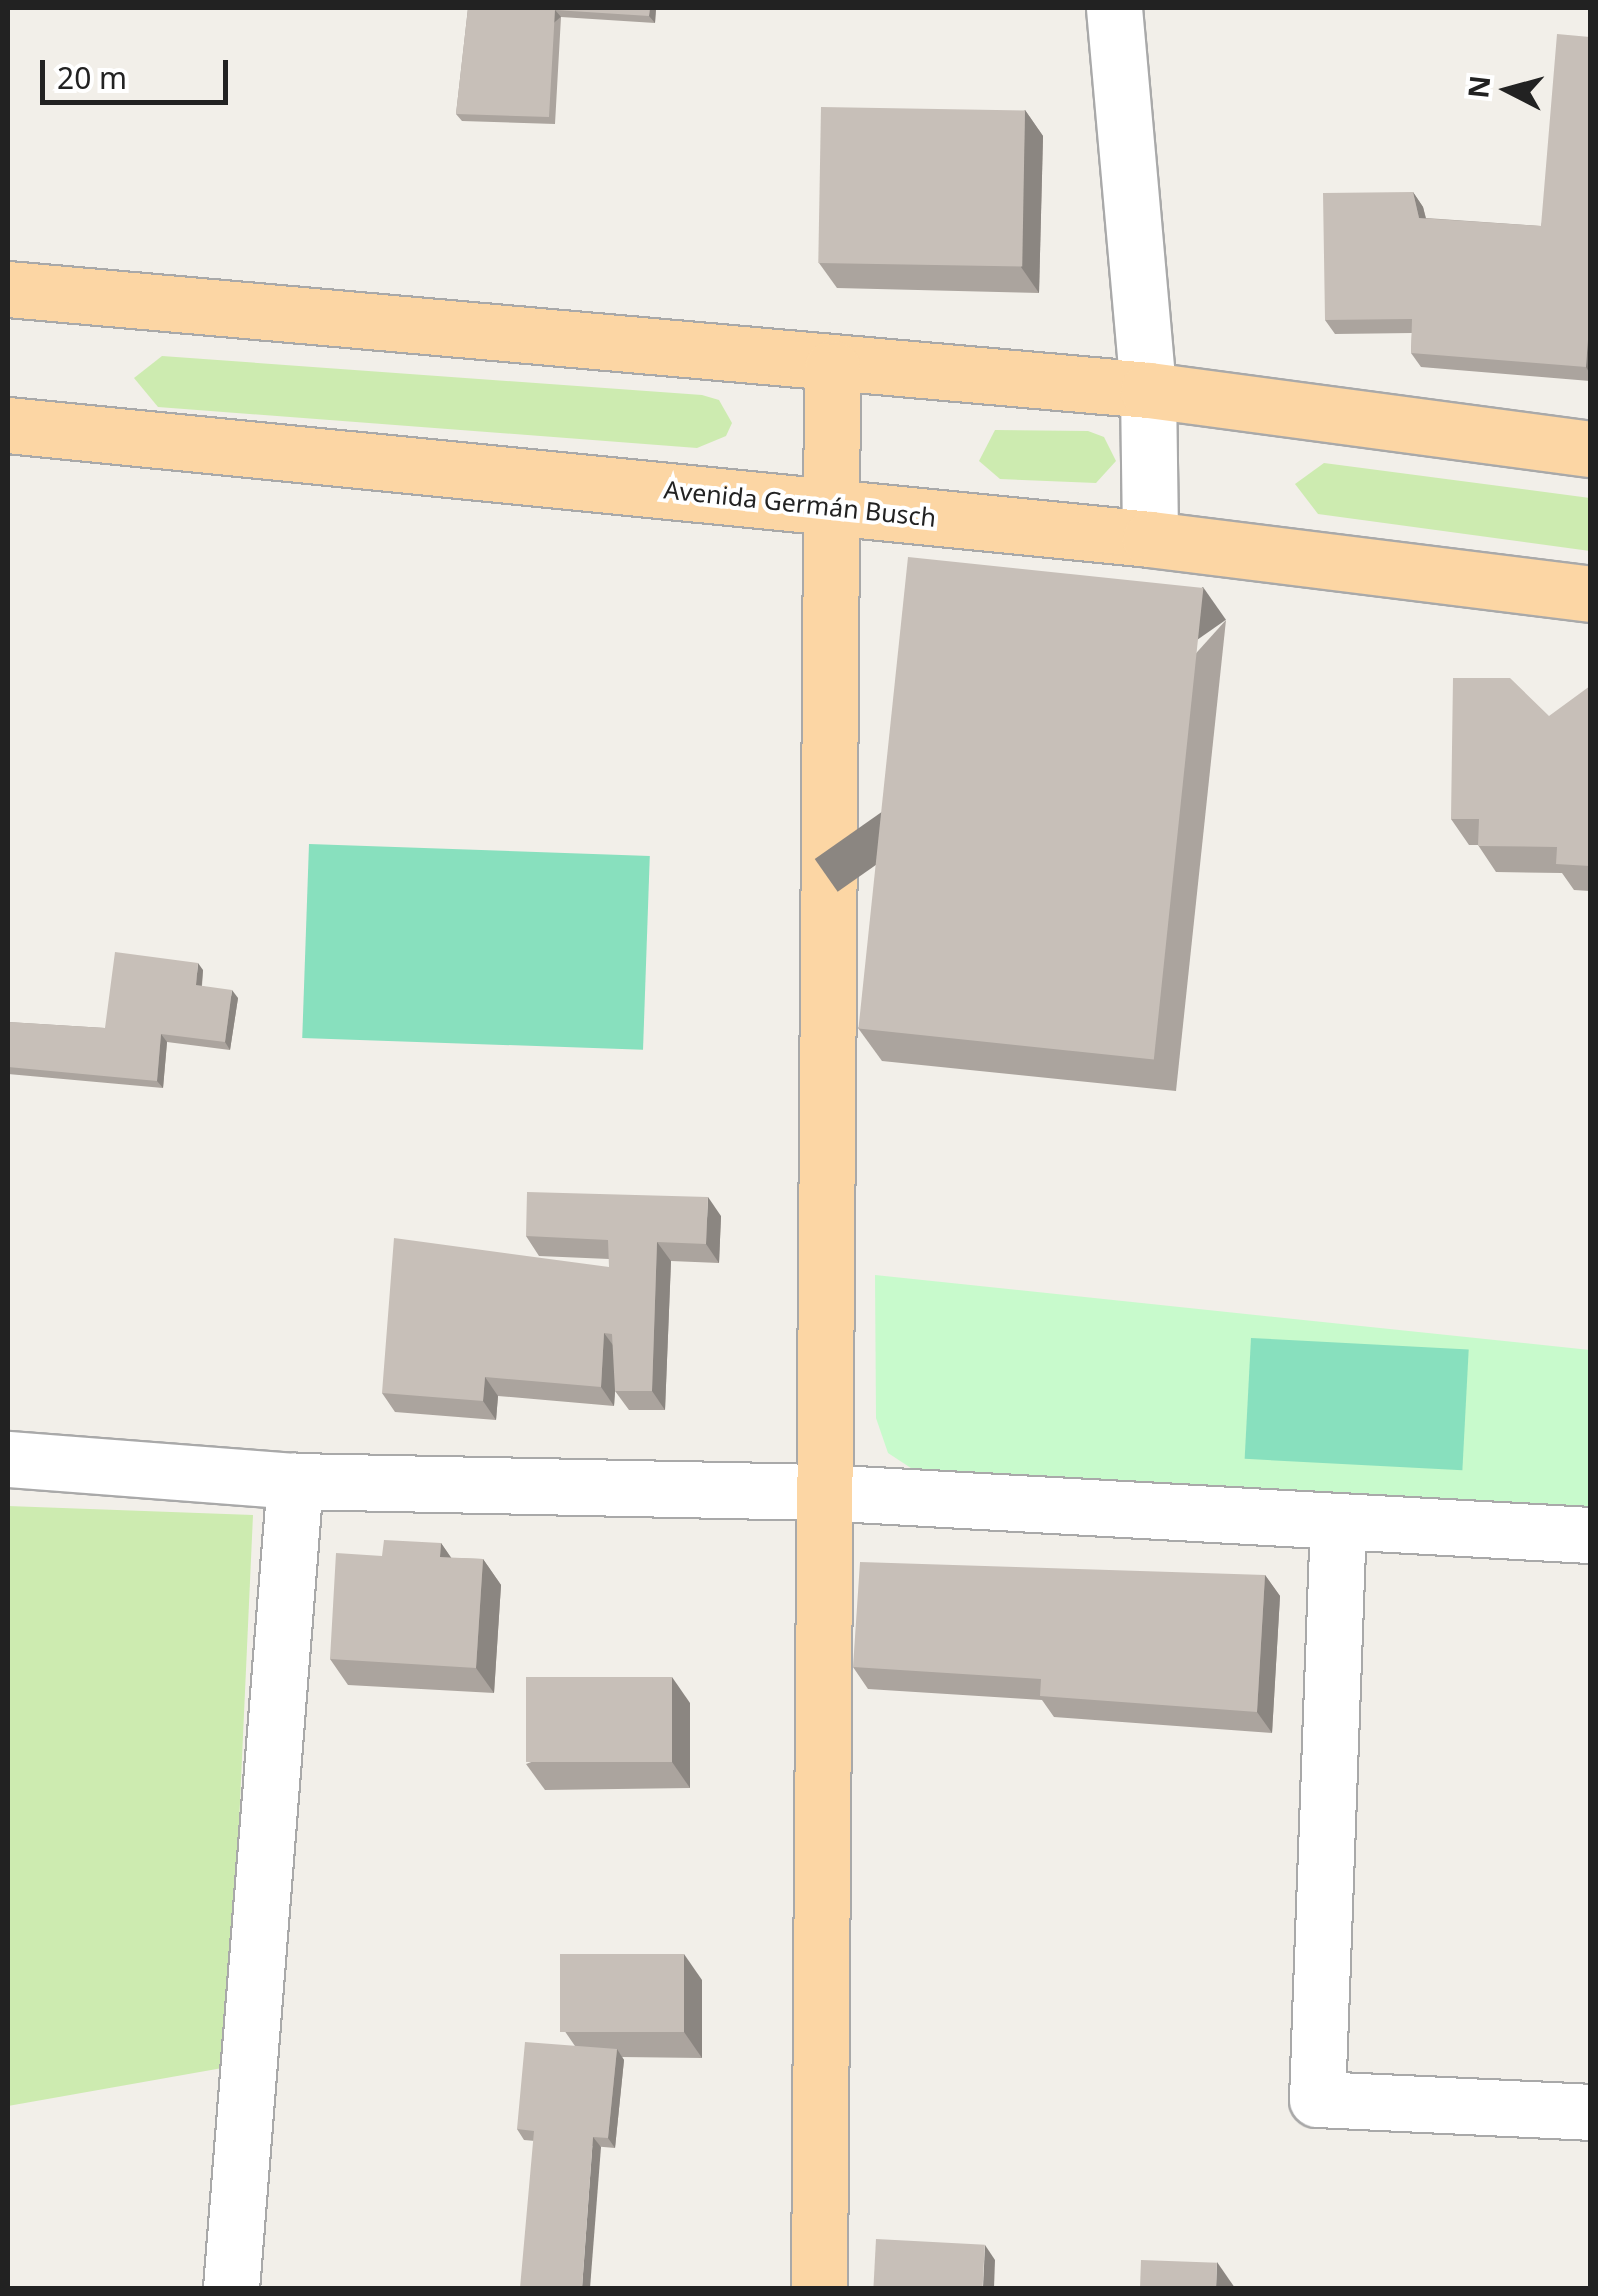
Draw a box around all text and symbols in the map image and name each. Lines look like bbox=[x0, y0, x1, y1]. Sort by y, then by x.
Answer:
scale bar bbox=[45, 40, 232, 102]
north arrow bbox=[1458, 40, 1558, 140]
text: 20 m bbox=[57, 57, 127, 98]
text: N bbox=[1458, 74, 1498, 100]
street label: Avenida Germán Busch bbox=[662, 474, 938, 532]

